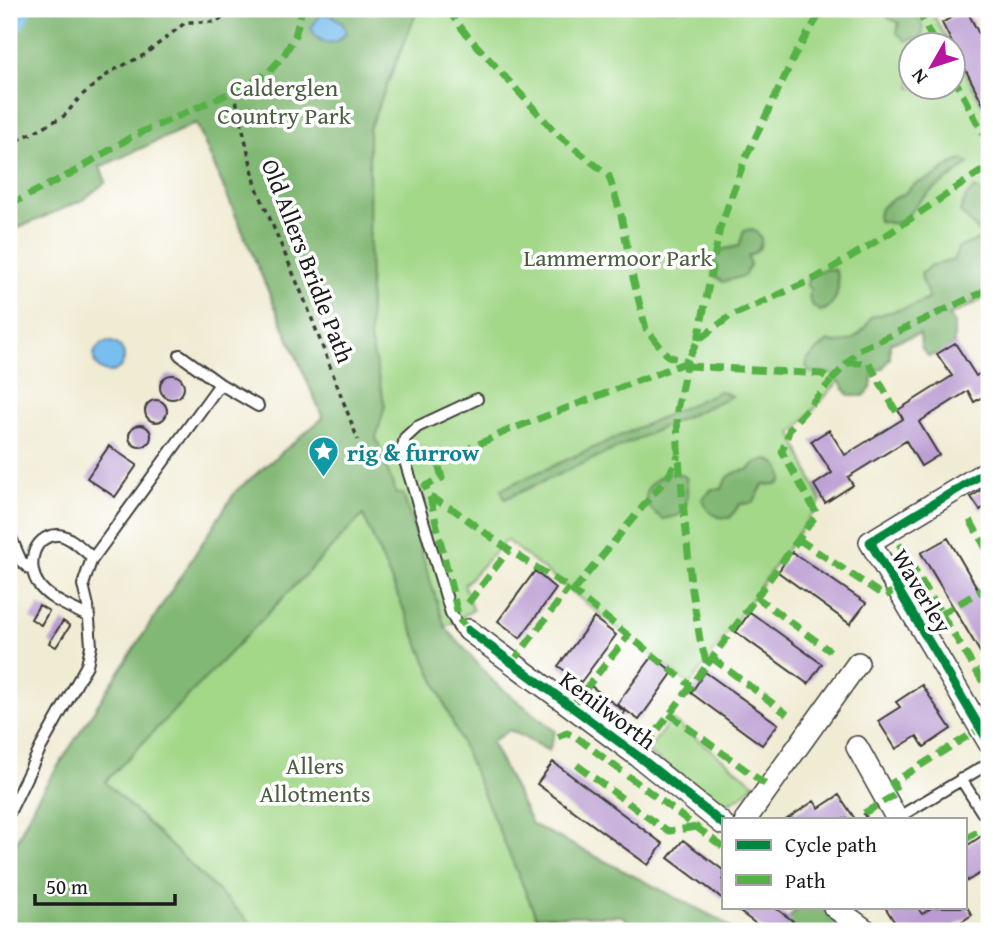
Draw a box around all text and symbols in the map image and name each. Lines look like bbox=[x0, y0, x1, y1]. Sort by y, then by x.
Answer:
north arrow bbox=[897, 32, 967, 102]
text: N bbox=[904, 63, 934, 90]
park label: Calderglen Country Park bbox=[217, 70, 352, 133]
street label: Old Allers Bridle Path bbox=[253, 154, 363, 369]
park label: Lammermoor Park bbox=[524, 240, 713, 275]
place icon: rig & furrow bbox=[307, 435, 341, 479]
place label: rig & furrow bbox=[347, 435, 480, 470]
street label: Waverley bbox=[883, 542, 961, 640]
street label: Kenilworth bbox=[552, 662, 664, 758]
park label: Allers Allotments bbox=[259, 748, 371, 811]
legend bbox=[722, 818, 967, 908]
text: Cycle path bbox=[785, 829, 877, 860]
scale bar bbox=[35, 863, 175, 907]
text: Path bbox=[785, 865, 826, 896]
text: 50 m bbox=[46, 871, 88, 902]

